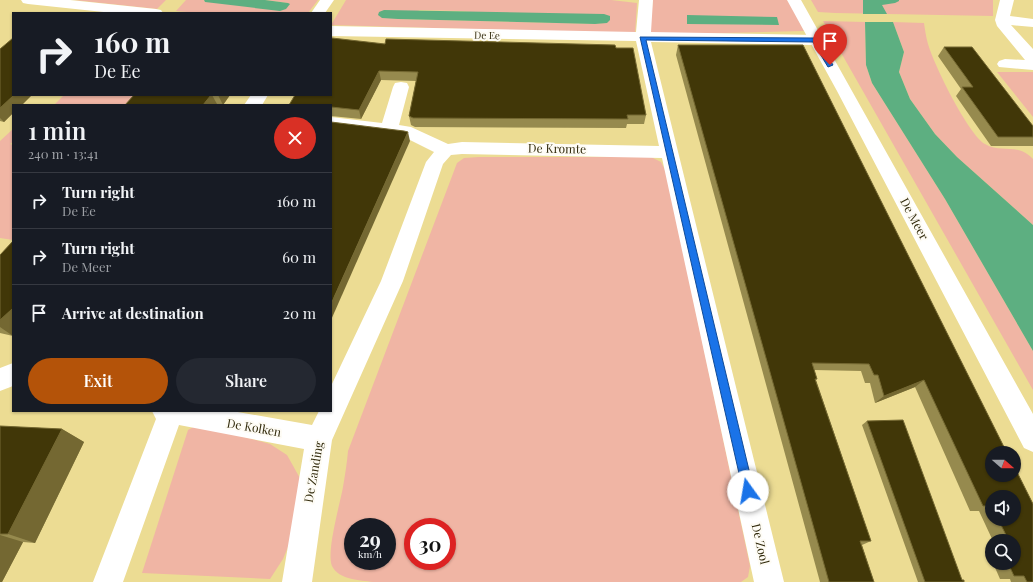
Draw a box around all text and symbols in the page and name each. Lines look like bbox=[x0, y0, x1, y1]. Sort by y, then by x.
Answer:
text: 160 m bbox=[94, 23, 170, 60]
pin bbox=[813, 24, 847, 65]
icon: right bbox=[28, 28, 80, 80]
street label: De Ee bbox=[474, 28, 500, 42]
icon: arrive bbox=[819, 30, 841, 52]
text: De Ee bbox=[94, 59, 141, 83]
text: 1 min bbox=[28, 114, 86, 146]
button: close bbox=[274, 117, 316, 159]
street label: De Kromte bbox=[528, 139, 586, 157]
text: 240 m · 13:41 bbox=[28, 145, 98, 162]
text: Turn right bbox=[62, 182, 135, 202]
icon: right bbox=[28, 190, 50, 212]
text: 160 m bbox=[277, 191, 316, 211]
street label: De Meer bbox=[897, 195, 933, 243]
text: De Ee bbox=[62, 202, 96, 219]
text: Turn right bbox=[62, 238, 135, 258]
icon: right bbox=[28, 246, 50, 268]
text: 60 m bbox=[282, 247, 316, 267]
text: De Meer bbox=[62, 258, 111, 275]
icon: arrive bbox=[28, 302, 50, 324]
text: Arrive at destination bbox=[62, 303, 204, 323]
text: 20 m bbox=[283, 303, 316, 323]
button: Exit bbox=[28, 358, 168, 404]
button: Share bbox=[176, 358, 316, 404]
street label: De Kolken bbox=[226, 414, 283, 440]
street label: De Zanding bbox=[300, 439, 326, 504]
north arrow bbox=[985, 446, 1021, 482]
map controls bbox=[985, 446, 1021, 570]
position arrow bbox=[727, 470, 769, 512]
button: sound bbox=[985, 490, 1021, 526]
speed limit sign: 30 bbox=[404, 518, 456, 570]
street label: De Zool bbox=[749, 522, 774, 566]
text: 29 bbox=[359, 525, 381, 552]
button: search bbox=[985, 534, 1021, 570]
text: km/h bbox=[358, 547, 382, 561]

